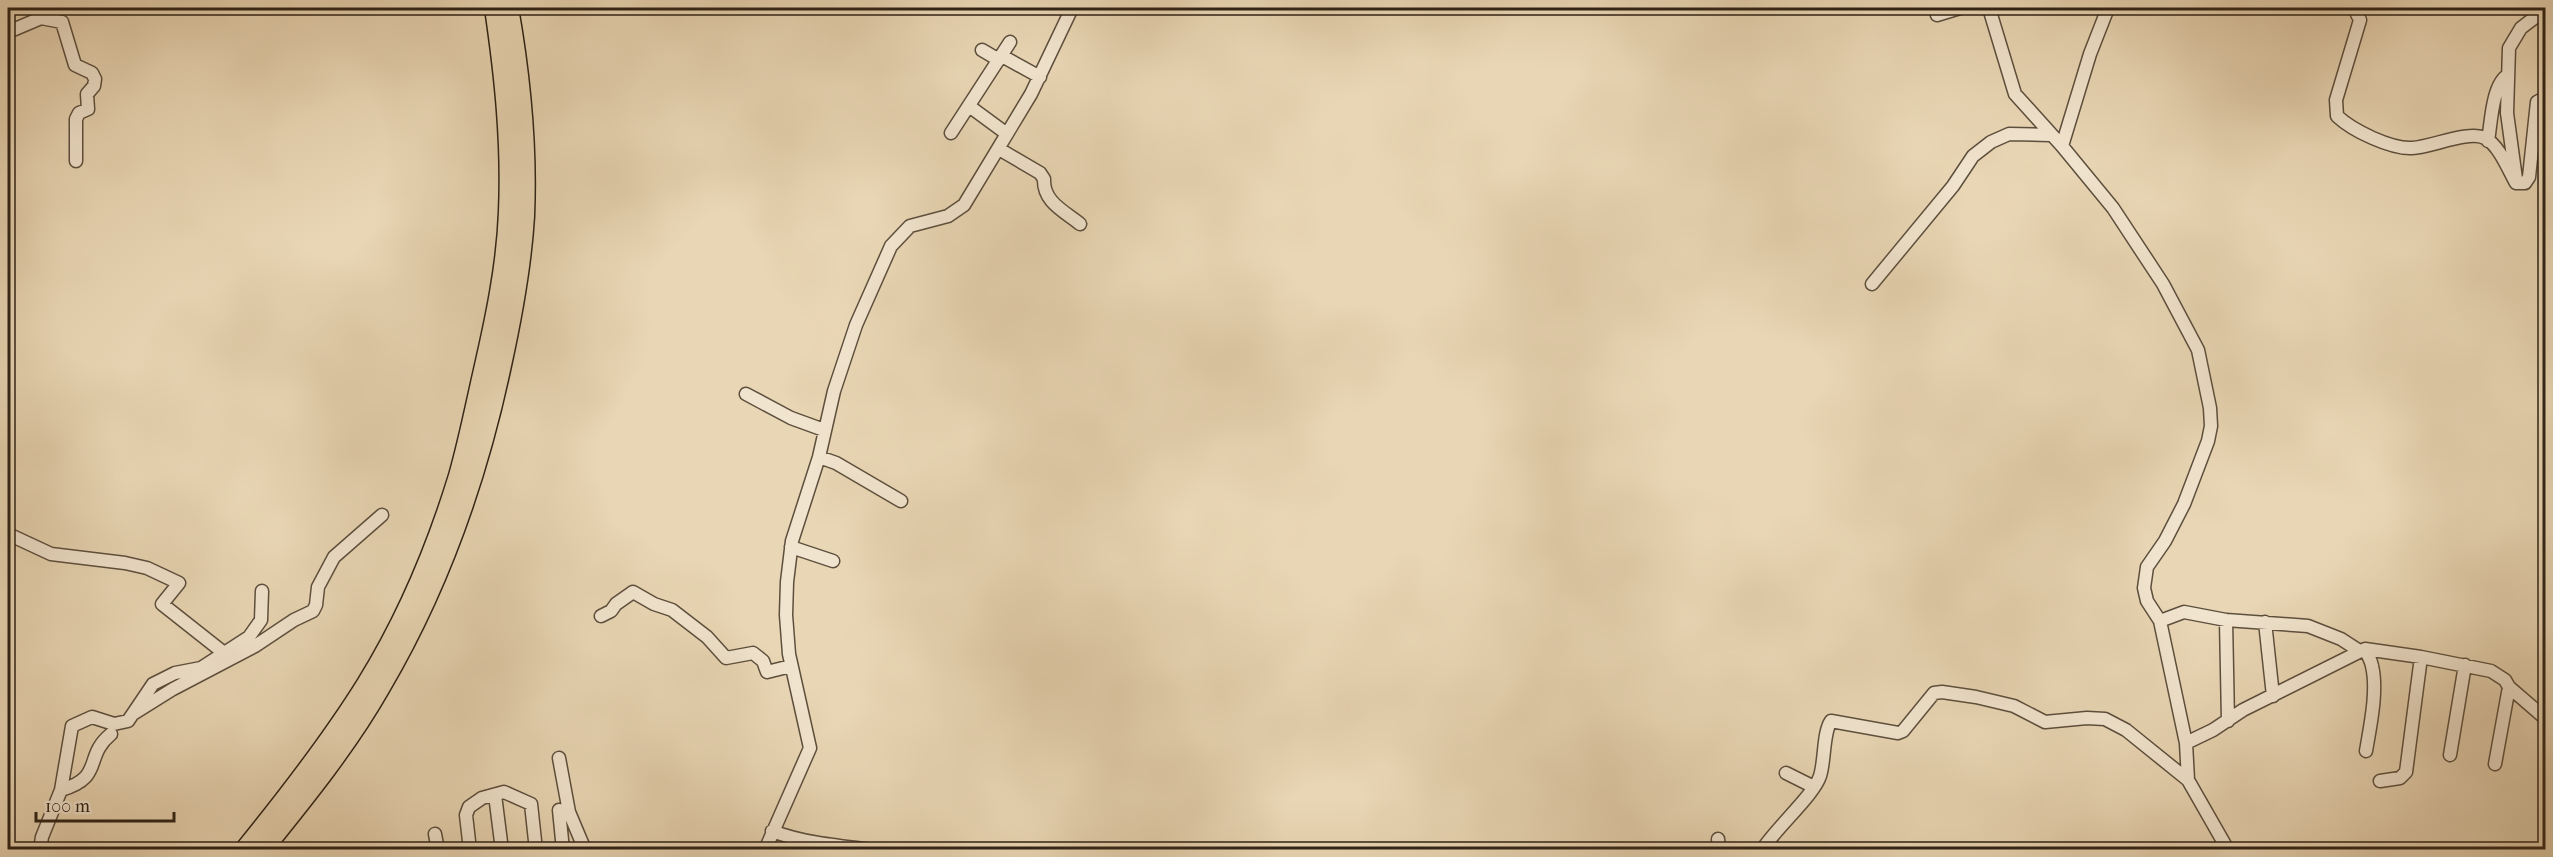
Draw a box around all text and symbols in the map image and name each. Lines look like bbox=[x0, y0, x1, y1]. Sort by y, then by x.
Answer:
scale bar bbox=[36, 785, 174, 823]
text: 100 m bbox=[45, 796, 90, 817]

